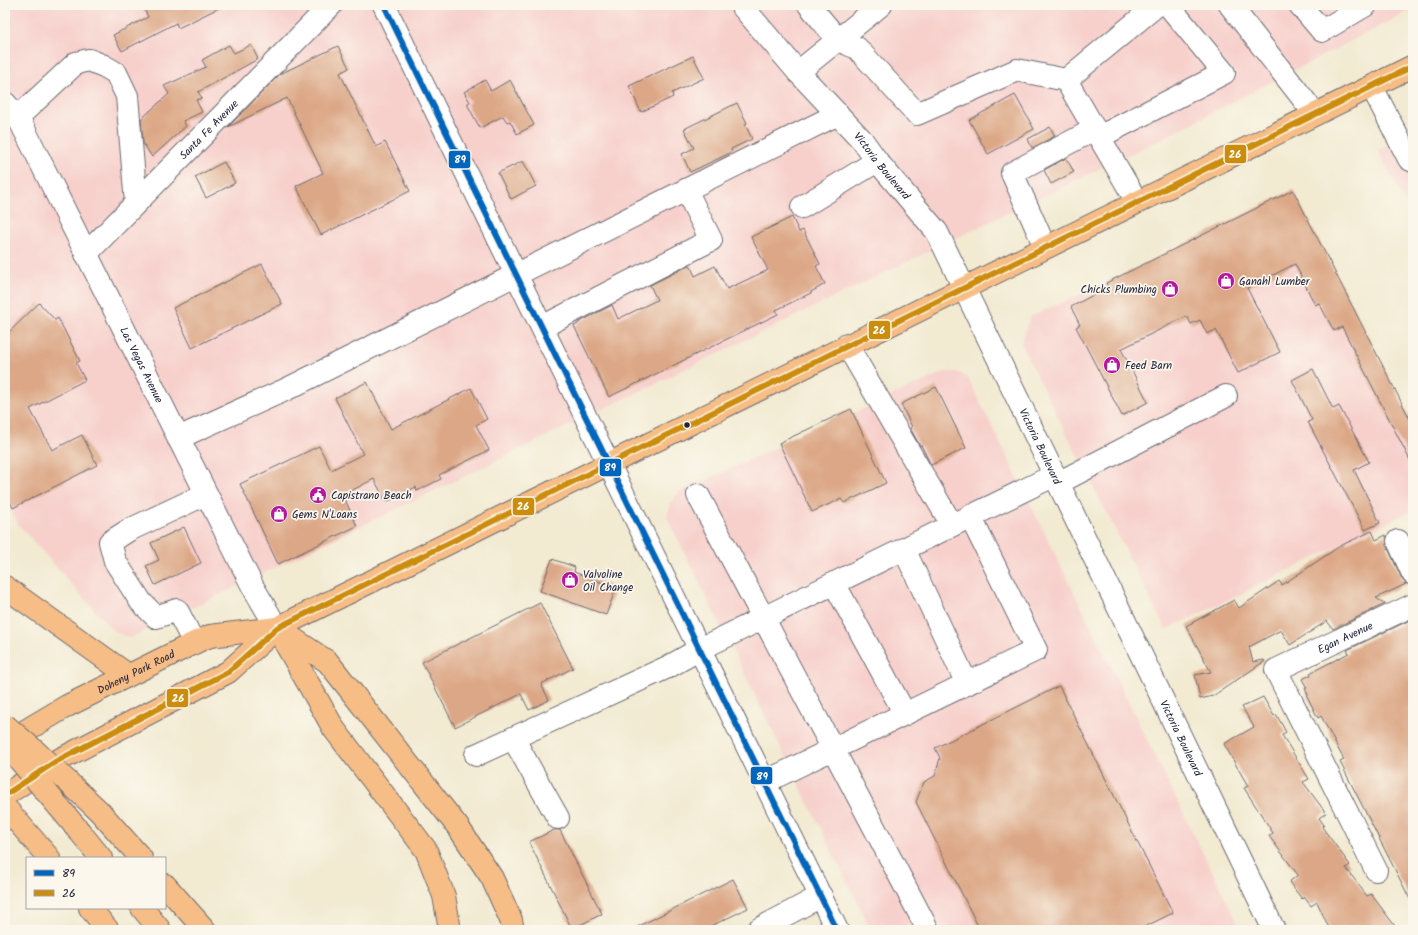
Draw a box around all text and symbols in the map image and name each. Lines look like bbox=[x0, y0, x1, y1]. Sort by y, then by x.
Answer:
street label: Santa Fe Avenue bbox=[176, 96, 243, 164]
street label: Victoria Boulevard bbox=[849, 128, 914, 205]
line badge: 26 bbox=[1224, 144, 1247, 164]
text: 26 bbox=[1229, 146, 1241, 164]
line badge: 89 bbox=[448, 150, 471, 169]
text: 89 bbox=[454, 151, 466, 169]
shop icon: Ganahl Lumber bbox=[1216, 271, 1236, 291]
place label: Ganahl Lumber bbox=[1239, 273, 1311, 291]
shop icon: Chicks Plumbing bbox=[1160, 279, 1180, 299]
place label: Chicks Plumbing bbox=[1081, 281, 1157, 299]
line badge: 26 bbox=[868, 320, 891, 340]
text: 26 bbox=[873, 322, 885, 340]
street label: Las Vegas Avenue bbox=[114, 324, 168, 406]
shop icon: Feed Barn bbox=[1102, 355, 1122, 375]
place label: Feed Barn bbox=[1125, 357, 1172, 375]
street label: Victoria Boulevard bbox=[1014, 406, 1066, 488]
unlabelled marker bbox=[682, 420, 692, 430]
line badge: 89 bbox=[599, 458, 622, 477]
text: 89 bbox=[604, 459, 616, 477]
public building icon: Capistrano Beach bbox=[308, 485, 328, 505]
place label: Capistrano Beach bbox=[331, 487, 412, 505]
line badge: 26 bbox=[512, 497, 535, 516]
text: 26 bbox=[517, 498, 529, 516]
shop icon: Gems N'Loans bbox=[269, 504, 289, 524]
place label: Gems N'Loans bbox=[292, 506, 358, 524]
place label: Valvoline Oil Change bbox=[583, 566, 633, 597]
shop icon: Valvoline Oil Change bbox=[560, 570, 580, 590]
street label: Egan Avenue bbox=[1315, 617, 1376, 659]
street label: Doheny Park Road bbox=[94, 646, 179, 700]
line badge: 26 bbox=[166, 688, 189, 708]
text: 26 bbox=[172, 690, 184, 708]
street label: Victoria Boulevard bbox=[1154, 697, 1207, 780]
line badge: 89 bbox=[750, 766, 773, 785]
text: 89 bbox=[756, 768, 768, 786]
legend bbox=[26, 857, 166, 909]
text: 89 bbox=[62, 864, 75, 883]
text: 26 bbox=[62, 884, 76, 903]

